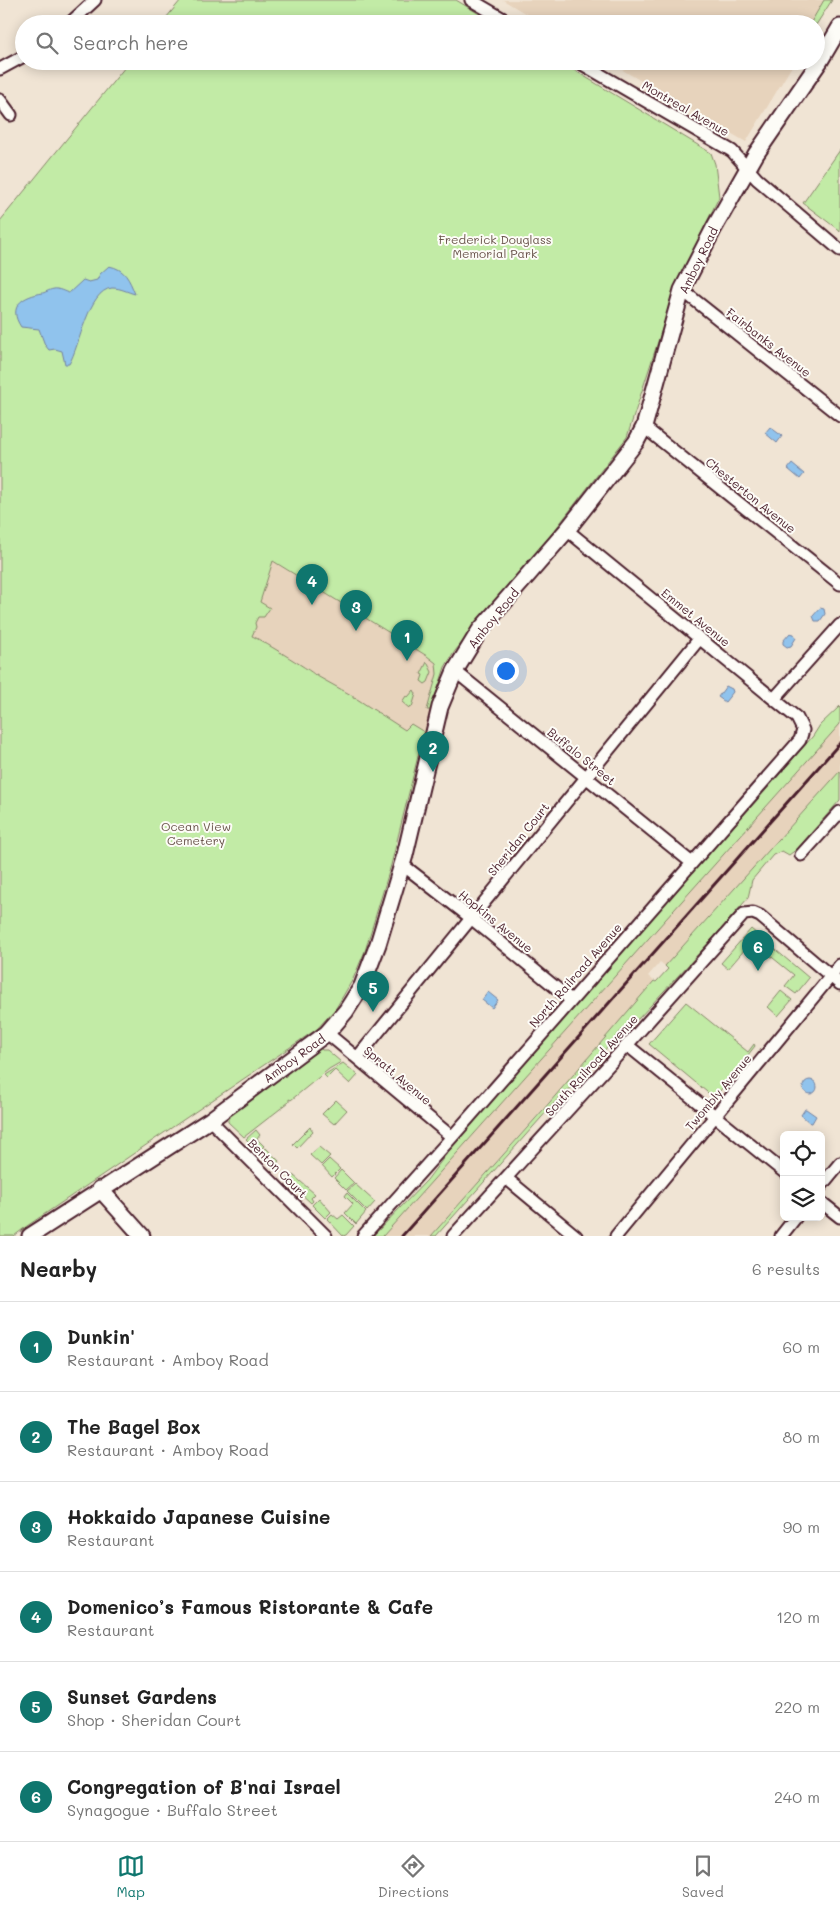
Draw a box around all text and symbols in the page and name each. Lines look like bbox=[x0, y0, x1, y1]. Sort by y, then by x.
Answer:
search box bbox=[15, 15, 825, 70]
icon: search bbox=[33, 29, 61, 57]
text: Search here bbox=[73, 30, 189, 55]
street label: Montreal Avenue bbox=[640, 77, 732, 139]
street label: Amboy Road bbox=[675, 224, 721, 296]
park label: Frederick Douglass Memorial Park bbox=[438, 231, 552, 261]
street label: Fairbanks Avenue bbox=[723, 304, 815, 380]
street label: Chesterton Avenue bbox=[703, 454, 799, 536]
pin: 4 bbox=[296, 564, 328, 605]
street label: Amboy Road bbox=[464, 584, 522, 651]
street label: Emmet Avenue bbox=[658, 584, 734, 650]
pin: 3 bbox=[340, 590, 372, 631]
pin: 1 bbox=[391, 620, 423, 661]
your location bbox=[493, 658, 519, 684]
street label: Buffalo Street bbox=[545, 724, 619, 788]
pin: 2 bbox=[417, 731, 449, 772]
street label: Sheridan Court bbox=[484, 799, 552, 879]
park label: Ocean View Cemetery bbox=[161, 818, 231, 848]
street label: Hopkins Avenue bbox=[456, 886, 536, 956]
street label: North Railroad Avenue bbox=[525, 919, 625, 1031]
pin: 6 bbox=[742, 930, 774, 971]
pin: 5 bbox=[357, 971, 389, 1012]
street label: South Railroad Avenue bbox=[541, 1011, 641, 1119]
street label: Amboy Road bbox=[260, 1030, 328, 1086]
street label: Spratt Avenue bbox=[361, 1042, 435, 1108]
street label: Twombly Avenue bbox=[681, 1050, 755, 1134]
map controls bbox=[780, 1131, 825, 1221]
button: locate bbox=[780, 1131, 825, 1176]
street label: Benton Court bbox=[245, 1135, 311, 1201]
button: layers bbox=[780, 1176, 825, 1221]
text: Nearby bbox=[20, 1255, 97, 1282]
text: 6 results bbox=[752, 1258, 820, 1279]
text: Dunkin' bbox=[67, 1324, 135, 1349]
text: 1 bbox=[32, 1336, 40, 1357]
text: 60 m bbox=[783, 1336, 820, 1357]
text: Restaurant · Amboy Road bbox=[67, 1349, 269, 1370]
text: The Bagel Box bbox=[67, 1414, 201, 1439]
text: 2 bbox=[32, 1426, 40, 1447]
text: 80 m bbox=[783, 1426, 820, 1447]
text: Restaurant · Amboy Road bbox=[67, 1439, 269, 1460]
text: Hokkaido Japanese Cuisine bbox=[67, 1504, 330, 1529]
text: 3 bbox=[31, 1516, 41, 1537]
text: 90 m bbox=[783, 1516, 820, 1537]
text: Restaurant bbox=[67, 1529, 155, 1550]
text: Domenico’s Famous Ristorante & Cafe bbox=[67, 1594, 433, 1619]
text: 4 bbox=[31, 1606, 41, 1627]
text: 120 m bbox=[776, 1606, 820, 1627]
text: Restaurant bbox=[67, 1619, 155, 1640]
text: Sunset Gardens bbox=[67, 1684, 217, 1709]
text: 5 bbox=[31, 1696, 41, 1717]
text: 220 m bbox=[774, 1696, 820, 1717]
text: Shop · Sheridan Court bbox=[67, 1709, 241, 1730]
text: Congregation of B'nai Israel bbox=[67, 1774, 341, 1799]
text: 6 bbox=[31, 1786, 41, 1807]
text: 240 m bbox=[774, 1786, 820, 1807]
text: Synagogue · Buffalo Street bbox=[67, 1799, 278, 1820]
tab: Map bbox=[116, 1852, 145, 1901]
tab: Directions bbox=[378, 1852, 449, 1901]
tab: Saved bbox=[682, 1852, 724, 1901]

